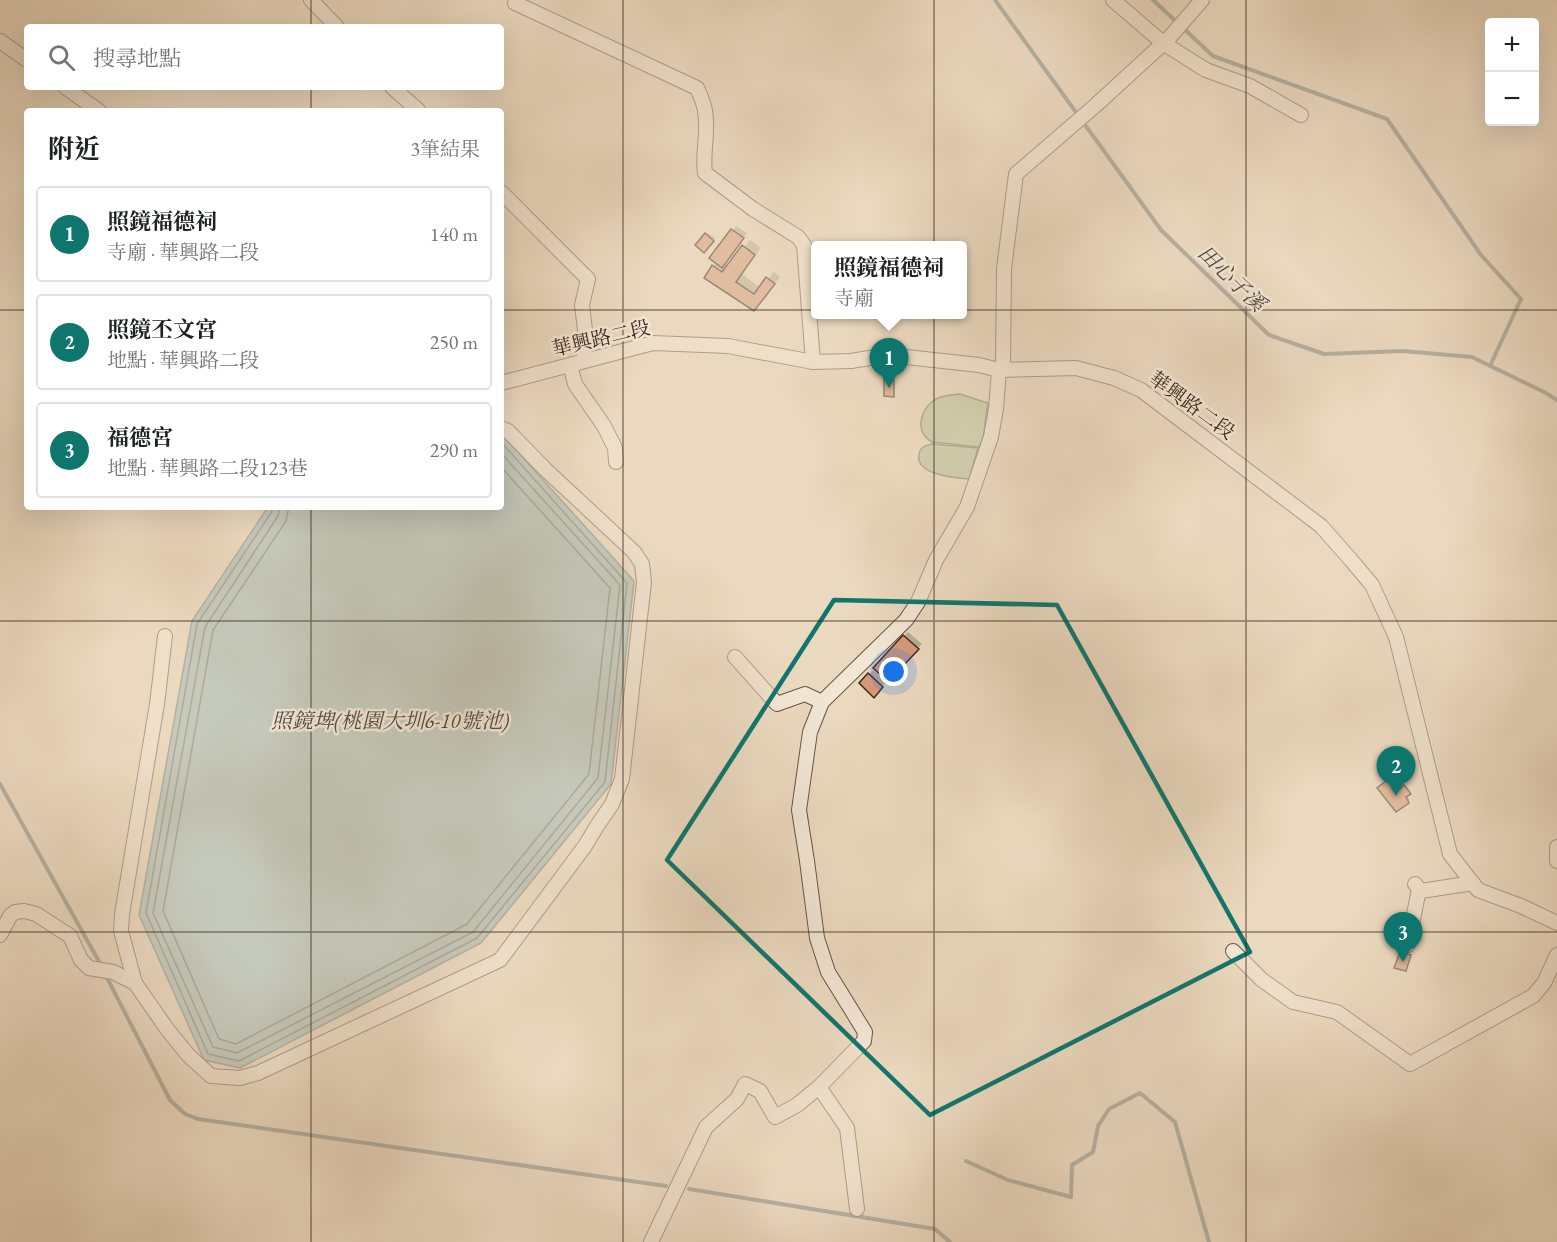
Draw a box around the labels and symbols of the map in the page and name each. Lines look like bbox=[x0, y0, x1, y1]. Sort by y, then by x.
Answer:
water label: 田心子溪 bbox=[1192, 239, 1273, 318]
street label: 華興路二段 bbox=[549, 314, 653, 362]
pin: 1 bbox=[870, 338, 908, 388]
street label: 華興路二段 bbox=[1144, 365, 1240, 445]
your location bbox=[879, 657, 908, 686]
water label: 照鏡埤(桃園大圳6-10號池) bbox=[271, 707, 509, 734]
pin: 2 bbox=[1376, 746, 1416, 796]
pin: 3 bbox=[1384, 912, 1422, 962]

